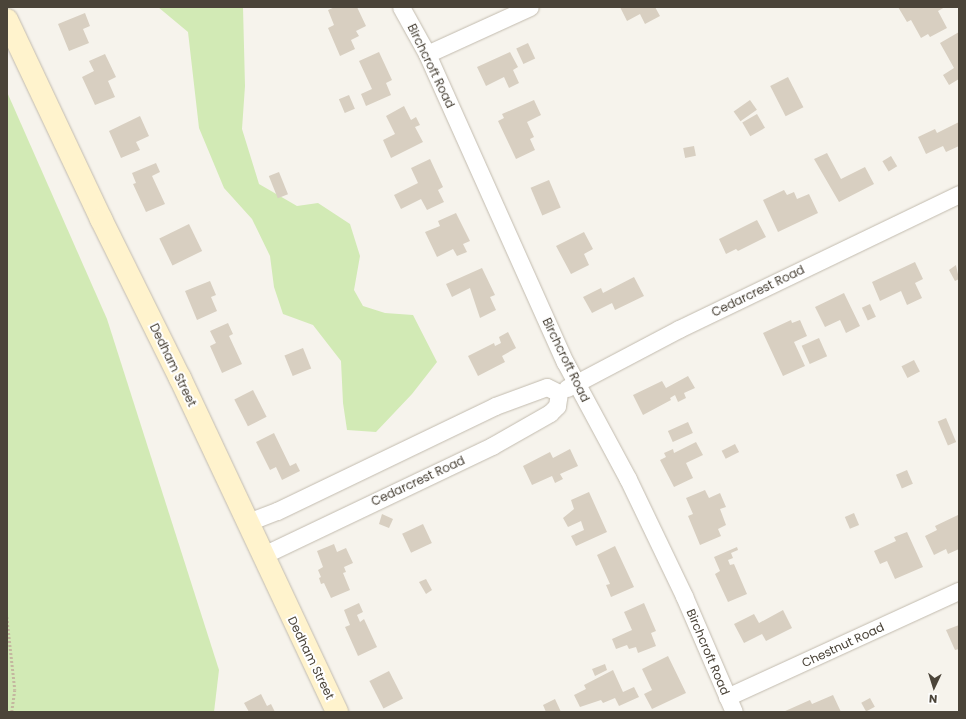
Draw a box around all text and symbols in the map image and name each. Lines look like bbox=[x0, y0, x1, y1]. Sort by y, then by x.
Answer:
street label: Birchcroft Road bbox=[404, 22, 458, 110]
street label: Cedarcrest Road bbox=[709, 262, 807, 320]
street label: Birchcroft Road bbox=[539, 316, 593, 404]
street label: Dedham Street bbox=[147, 321, 199, 409]
street label: Cedarcrest Road bbox=[369, 453, 467, 509]
street label: Birchcroft Road bbox=[683, 607, 733, 697]
street label: Dedham Street bbox=[285, 614, 337, 702]
street label: Chestnut Road bbox=[800, 620, 886, 670]
north arrow bbox=[914, 667, 954, 707]
text: N bbox=[928, 691, 938, 707]

